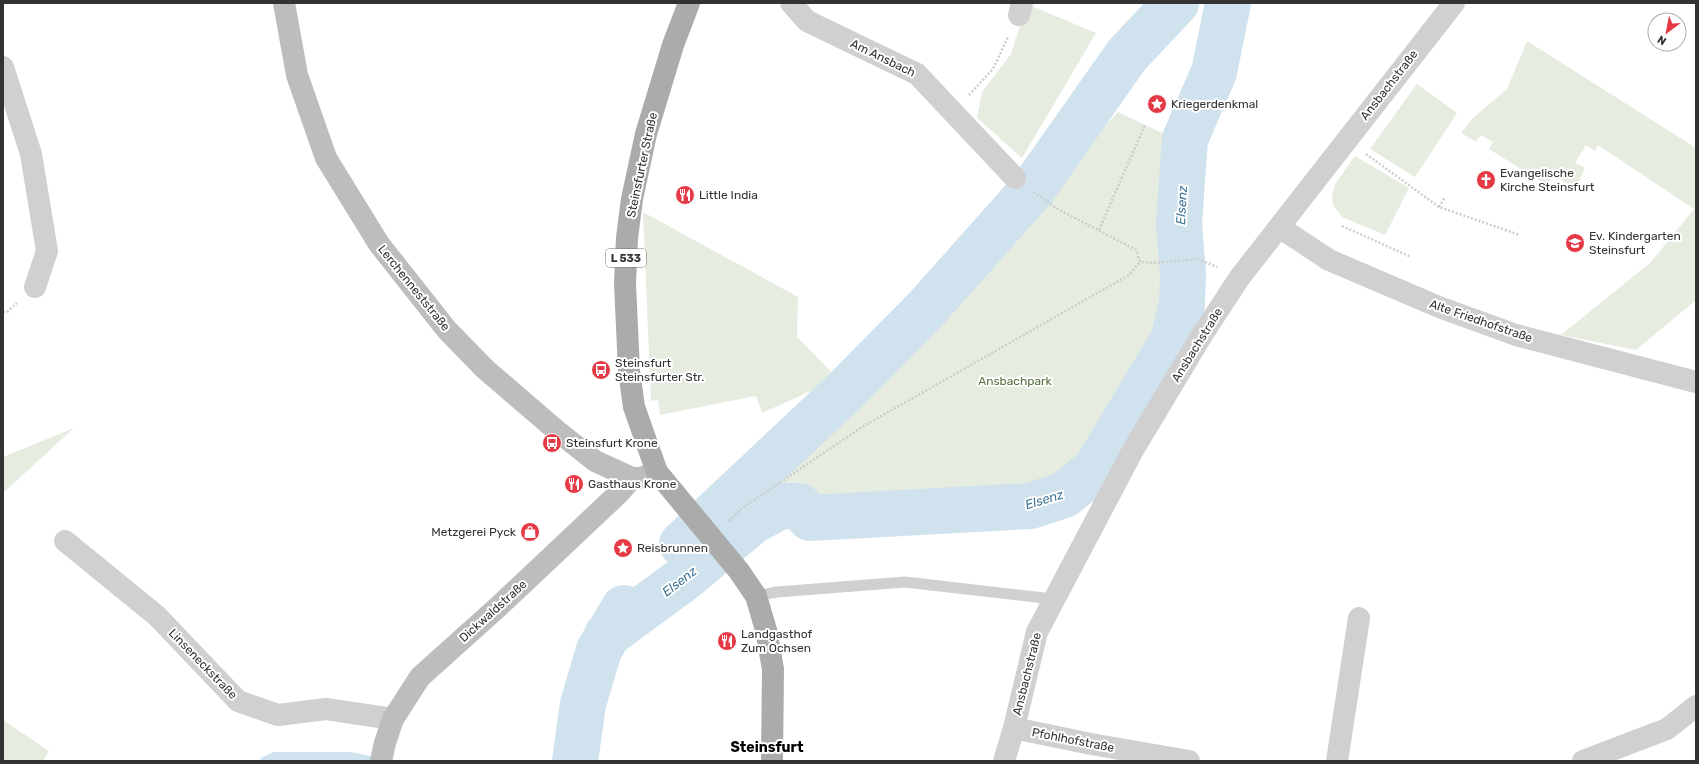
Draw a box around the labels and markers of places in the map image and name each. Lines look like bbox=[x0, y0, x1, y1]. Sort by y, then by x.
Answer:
place icon: Kriegerdenkmal bbox=[1146, 93, 1168, 115]
place label: Kriegerdenkmal bbox=[1171, 97, 1258, 111]
place label: Evangelische Kirche Steinsfurt bbox=[1500, 166, 1595, 194]
church icon: Evangelische Kirche Steinsfurt bbox=[1475, 169, 1497, 191]
restaurant icon: Little India bbox=[674, 184, 696, 206]
place label: Little India bbox=[699, 188, 758, 202]
place label: Ev. Kindergarten Steinsfurt bbox=[1589, 229, 1681, 257]
school or university icon: Ev. Kindergarten Steinsfurt bbox=[1564, 232, 1586, 254]
place label: Steinsfurt Steinsfurter Str. bbox=[615, 356, 704, 384]
bus stop icon: Steinsfurt Steinsfurter Str. bbox=[590, 359, 612, 381]
bus stop icon: Steinsfurt Krone bbox=[541, 432, 563, 454]
place label: Steinsfurt Krone bbox=[566, 436, 658, 450]
restaurant icon: Gasthaus Krone bbox=[563, 473, 585, 495]
place label: Gasthaus Krone bbox=[588, 477, 677, 491]
shop icon: Metzgerei Pyck bbox=[519, 521, 541, 543]
place label: Metzgerei Pyck bbox=[431, 525, 517, 539]
place icon: Reisbrunnen bbox=[612, 537, 634, 559]
place label: Reisbrunnen bbox=[637, 541, 708, 555]
place label: Landgasthof Zum Ochsen bbox=[741, 627, 813, 655]
restaurant icon: Landgasthof Zum Ochsen bbox=[716, 630, 738, 652]

